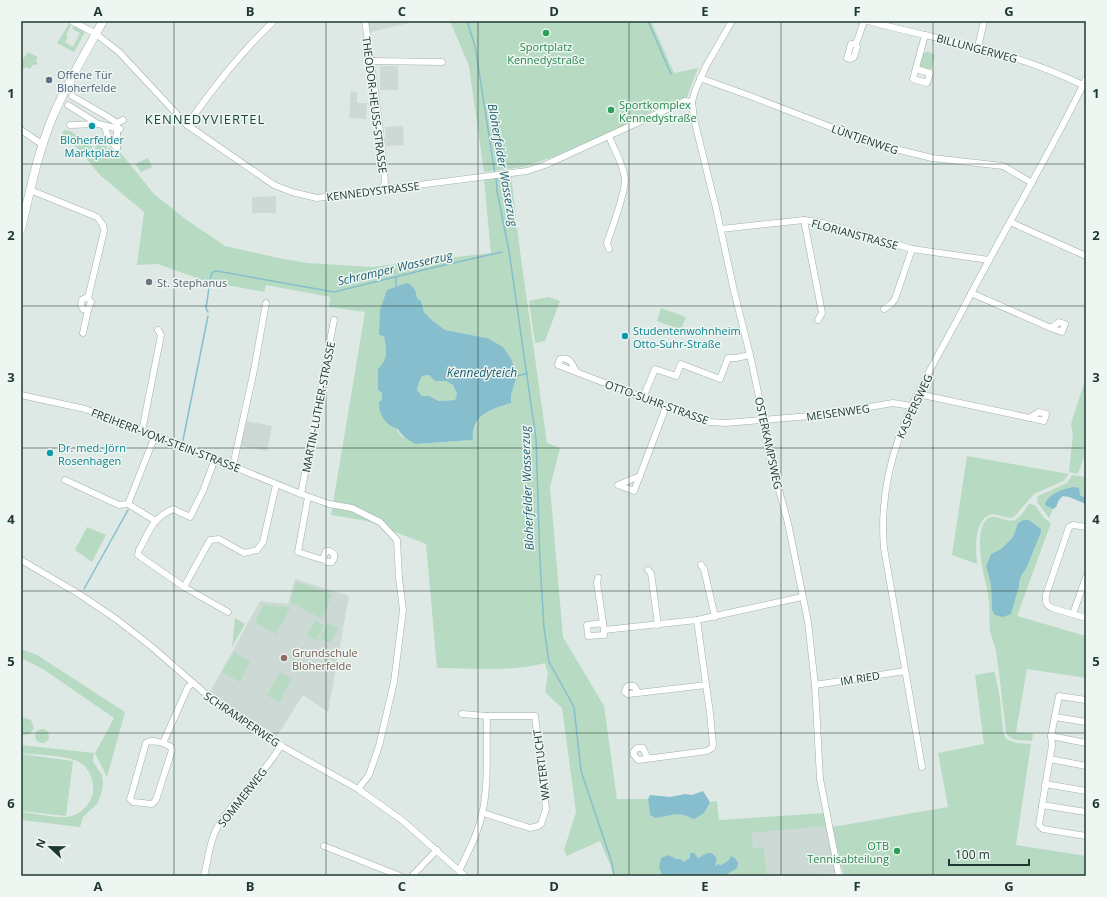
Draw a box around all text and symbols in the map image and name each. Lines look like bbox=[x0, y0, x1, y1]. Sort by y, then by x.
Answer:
text: A bbox=[94, 2, 103, 20]
text: B bbox=[246, 2, 255, 20]
text: C bbox=[398, 2, 406, 20]
text: D bbox=[549, 2, 559, 20]
text: E bbox=[701, 2, 709, 20]
text: F bbox=[853, 2, 861, 20]
text: G bbox=[1004, 2, 1014, 20]
marker: Sportplatz Kennedystraße bbox=[541, 28, 551, 38]
street label: BILLUNGERWEG bbox=[935, 30, 1019, 66]
street label: THEODOR-HEUSS-STRASSE bbox=[359, 36, 391, 174]
place label: Sportplatz Kennedystraße bbox=[507, 39, 585, 67]
place label: Offene Tür Bloherfelde bbox=[57, 67, 116, 95]
marker: Offene Tür Bloherfelde bbox=[44, 75, 54, 85]
text: 1 bbox=[7, 84, 15, 102]
text: 1 bbox=[1092, 84, 1100, 102]
place label: Sportkomplex Kennedystraße bbox=[619, 97, 697, 125]
water label: Bloherfelder Wasserzug bbox=[484, 102, 522, 229]
marker: Sportkomplex Kennedystraße bbox=[606, 105, 616, 115]
district label: KENNEDYVIERTEL bbox=[145, 110, 265, 128]
marker: Bloherfelder Marktplatz bbox=[87, 121, 97, 131]
street label: LÜNTJENWEG bbox=[830, 121, 900, 157]
place label: Bloherfelder Marktplatz bbox=[60, 132, 124, 160]
street label: KENNEDYSTRASSE bbox=[326, 178, 420, 204]
street label: FLORIANSTRASSE bbox=[810, 215, 900, 253]
text: 2 bbox=[7, 226, 15, 244]
text: 2 bbox=[1092, 226, 1100, 244]
water label: Schramper Wasserzug bbox=[336, 246, 455, 290]
place label: St. Stephanus bbox=[157, 275, 227, 290]
marker: St. Stephanus bbox=[144, 277, 154, 287]
place label: Studentenwohnheim Otto-Suhr-Straße bbox=[633, 323, 741, 351]
marker: Studentenwohnheim Otto-Suhr-Straße bbox=[620, 331, 630, 341]
street label: MARTIN-LUTHER-STRASSE bbox=[298, 340, 338, 474]
water label: Kennedyteich bbox=[447, 364, 517, 381]
text: 3 bbox=[7, 368, 15, 386]
text: 3 bbox=[1092, 368, 1100, 386]
street label: KASPERSWEG bbox=[893, 371, 935, 441]
street label: OTTO-SUHR-STRASSE bbox=[603, 376, 711, 428]
street label: OSTERKAMPSWEG bbox=[752, 395, 786, 491]
street label: MEISENWEG bbox=[805, 400, 871, 424]
street label: FREIHERR-VOM-STEIN-STRASSE bbox=[89, 405, 243, 475]
water label: Bloherfelder Wasserzug bbox=[516, 425, 538, 551]
place label: Dr. med. Jörn Rosenhagen bbox=[58, 440, 126, 468]
marker: Dr. med. Jörn Rosenhagen bbox=[45, 448, 55, 458]
text: 4 bbox=[7, 510, 15, 528]
text: 4 bbox=[1092, 510, 1100, 528]
place label: Grundschule Bloherfelde bbox=[292, 645, 358, 673]
text: 5 bbox=[7, 652, 15, 670]
text: 5 bbox=[1092, 652, 1100, 670]
marker: Grundschule Bloherfelde bbox=[279, 653, 289, 663]
street label: IM RIED bbox=[839, 667, 881, 689]
street label: SCHRAMPERWEG bbox=[201, 688, 283, 750]
street label: WATERTUCHT bbox=[529, 729, 553, 801]
street label: SOMMERWEG bbox=[214, 764, 270, 830]
text: 6 bbox=[7, 794, 15, 812]
text: 6 bbox=[1092, 794, 1100, 812]
north arrow bbox=[30, 827, 70, 867]
text: N bbox=[32, 836, 49, 850]
place label: OTB Tennisabteilung bbox=[807, 838, 889, 866]
scale bar bbox=[949, 841, 1029, 867]
marker: OTB Tennisabteilung bbox=[892, 846, 902, 856]
text: 100 m bbox=[955, 846, 990, 863]
text: A bbox=[94, 877, 103, 895]
text: B bbox=[246, 877, 255, 895]
text: C bbox=[398, 877, 406, 895]
text: D bbox=[549, 877, 559, 895]
text: E bbox=[701, 877, 709, 895]
text: F bbox=[853, 877, 861, 895]
text: G bbox=[1004, 877, 1014, 895]

